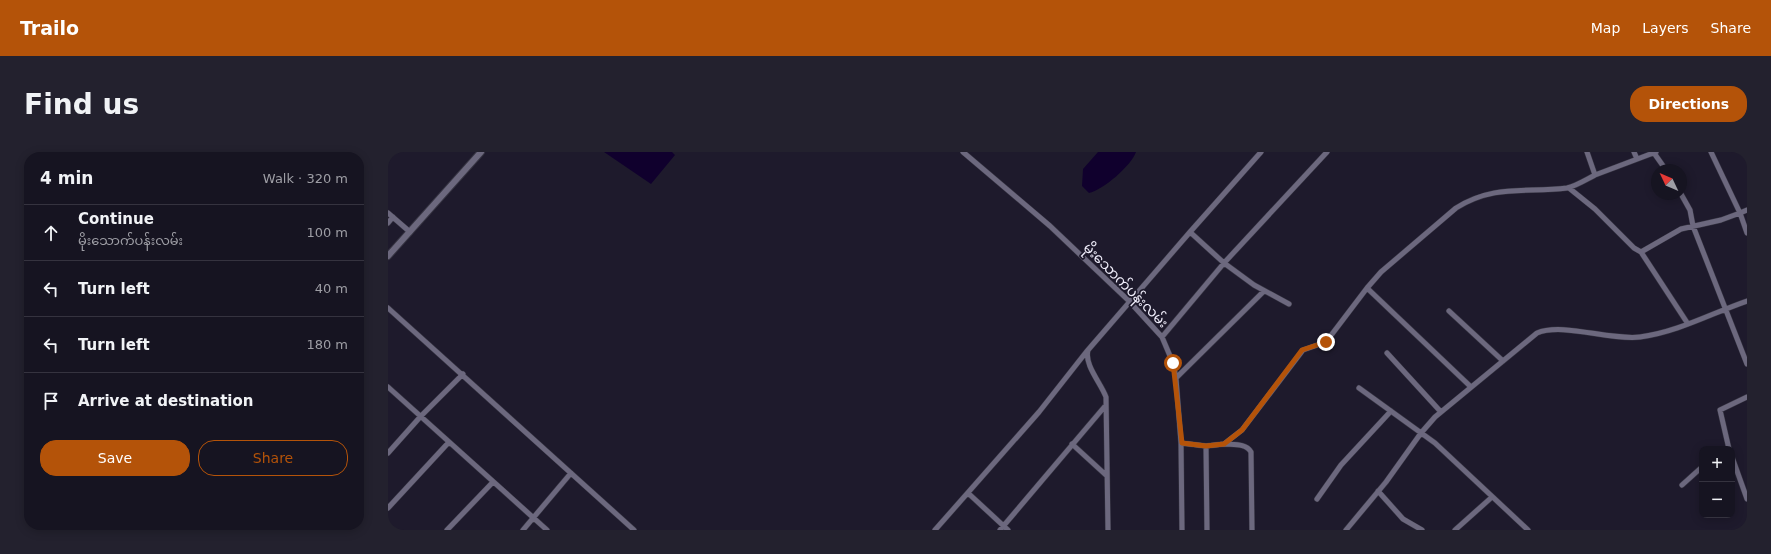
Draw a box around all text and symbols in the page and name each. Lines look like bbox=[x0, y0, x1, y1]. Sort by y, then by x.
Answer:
text: Trailo bbox=[20, 17, 79, 39]
text: Map bbox=[1591, 20, 1620, 36]
text: Layers bbox=[1642, 20, 1689, 36]
text: Share bbox=[1711, 20, 1751, 36]
button: Directions bbox=[1630, 86, 1747, 122]
text: Find us bbox=[24, 88, 139, 121]
north arrow bbox=[1651, 164, 1687, 200]
text: 4 min bbox=[40, 168, 93, 188]
text: Walk · 320 m bbox=[263, 171, 348, 186]
text: Continue bbox=[78, 210, 154, 228]
icon: ahead bbox=[40, 222, 62, 244]
text: 100 m bbox=[306, 225, 348, 240]
text: မိုးသောက်ပန်းလမ်း bbox=[78, 233, 183, 248]
street label: မိုးသောက်ပန်းလမ်း bbox=[1077, 238, 1173, 334]
icon: left bbox=[40, 278, 62, 300]
text: Turn left bbox=[78, 280, 150, 298]
text: 40 m bbox=[315, 281, 348, 296]
route end bbox=[1317, 333, 1335, 351]
icon: left bbox=[40, 334, 62, 356]
text: Turn left bbox=[78, 336, 150, 354]
text: 180 m bbox=[306, 337, 348, 352]
route start bbox=[1164, 354, 1182, 372]
icon: arrive bbox=[40, 390, 62, 412]
text: Arrive at destination bbox=[78, 392, 253, 410]
button: Save bbox=[40, 440, 190, 476]
button: Share bbox=[198, 440, 348, 476]
map controls bbox=[1699, 446, 1735, 518]
button: + bbox=[1699, 446, 1735, 482]
button: − bbox=[1699, 482, 1735, 518]

